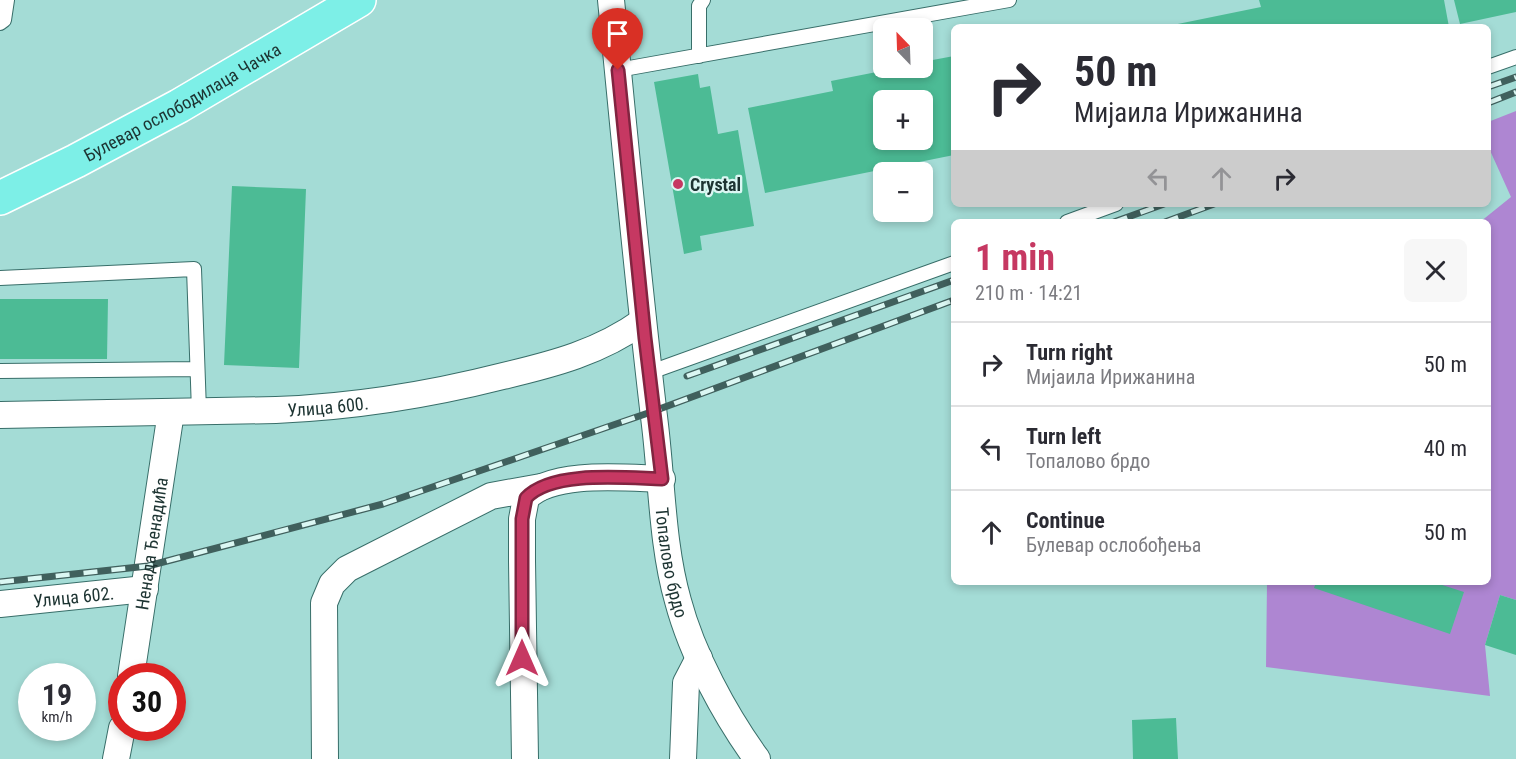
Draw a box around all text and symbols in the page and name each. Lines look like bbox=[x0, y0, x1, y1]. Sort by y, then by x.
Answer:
pin bbox=[592, 8, 643, 70]
icon: arrive bbox=[601, 17, 634, 50]
north arrow bbox=[873, 18, 933, 78]
map controls bbox=[873, 18, 933, 222]
street label: Булевар ослободилаца Чачка bbox=[80, 38, 284, 165]
text: 50 m bbox=[1074, 47, 1157, 96]
icon: right bbox=[975, 48, 1053, 126]
button: + bbox=[873, 90, 933, 150]
text: Мијаила Ирижанина bbox=[1074, 97, 1303, 129]
button: − bbox=[873, 162, 933, 222]
icon: left bbox=[1142, 162, 1175, 195]
icon: ahead bbox=[1205, 162, 1238, 195]
icon: right bbox=[1268, 162, 1301, 195]
place label: Crystal bbox=[690, 174, 741, 195]
marker: Crystal bbox=[671, 177, 685, 191]
text: 1 min bbox=[975, 237, 1055, 279]
button: close bbox=[1404, 239, 1467, 302]
text: 210 m · 14:21 bbox=[975, 281, 1082, 305]
text: Turn right bbox=[1026, 340, 1113, 365]
icon: right bbox=[975, 348, 1008, 381]
text: 50 m bbox=[1424, 352, 1467, 377]
text: Мијаила Ирижанина bbox=[1026, 365, 1195, 389]
street label: Улица 600. bbox=[287, 392, 370, 420]
text: Turn left bbox=[1026, 424, 1101, 449]
icon: left bbox=[975, 432, 1008, 465]
text: 40 m bbox=[1424, 436, 1467, 461]
text: Топалово брдо bbox=[1026, 449, 1150, 473]
street label: Ненада Ђенадића bbox=[131, 476, 171, 611]
street label: Топалово брдо bbox=[652, 506, 693, 620]
text: Continue bbox=[1026, 508, 1105, 533]
icon: ahead bbox=[975, 516, 1008, 549]
text: 50 m bbox=[1424, 520, 1467, 545]
text: Булевар ослобођења bbox=[1026, 533, 1201, 557]
street label: Улица 602. bbox=[32, 582, 115, 611]
position arrow bbox=[490, 626, 554, 690]
speed limit sign: 30 bbox=[108, 663, 186, 741]
text: 19 bbox=[42, 677, 72, 712]
text: km/h bbox=[42, 708, 72, 726]

